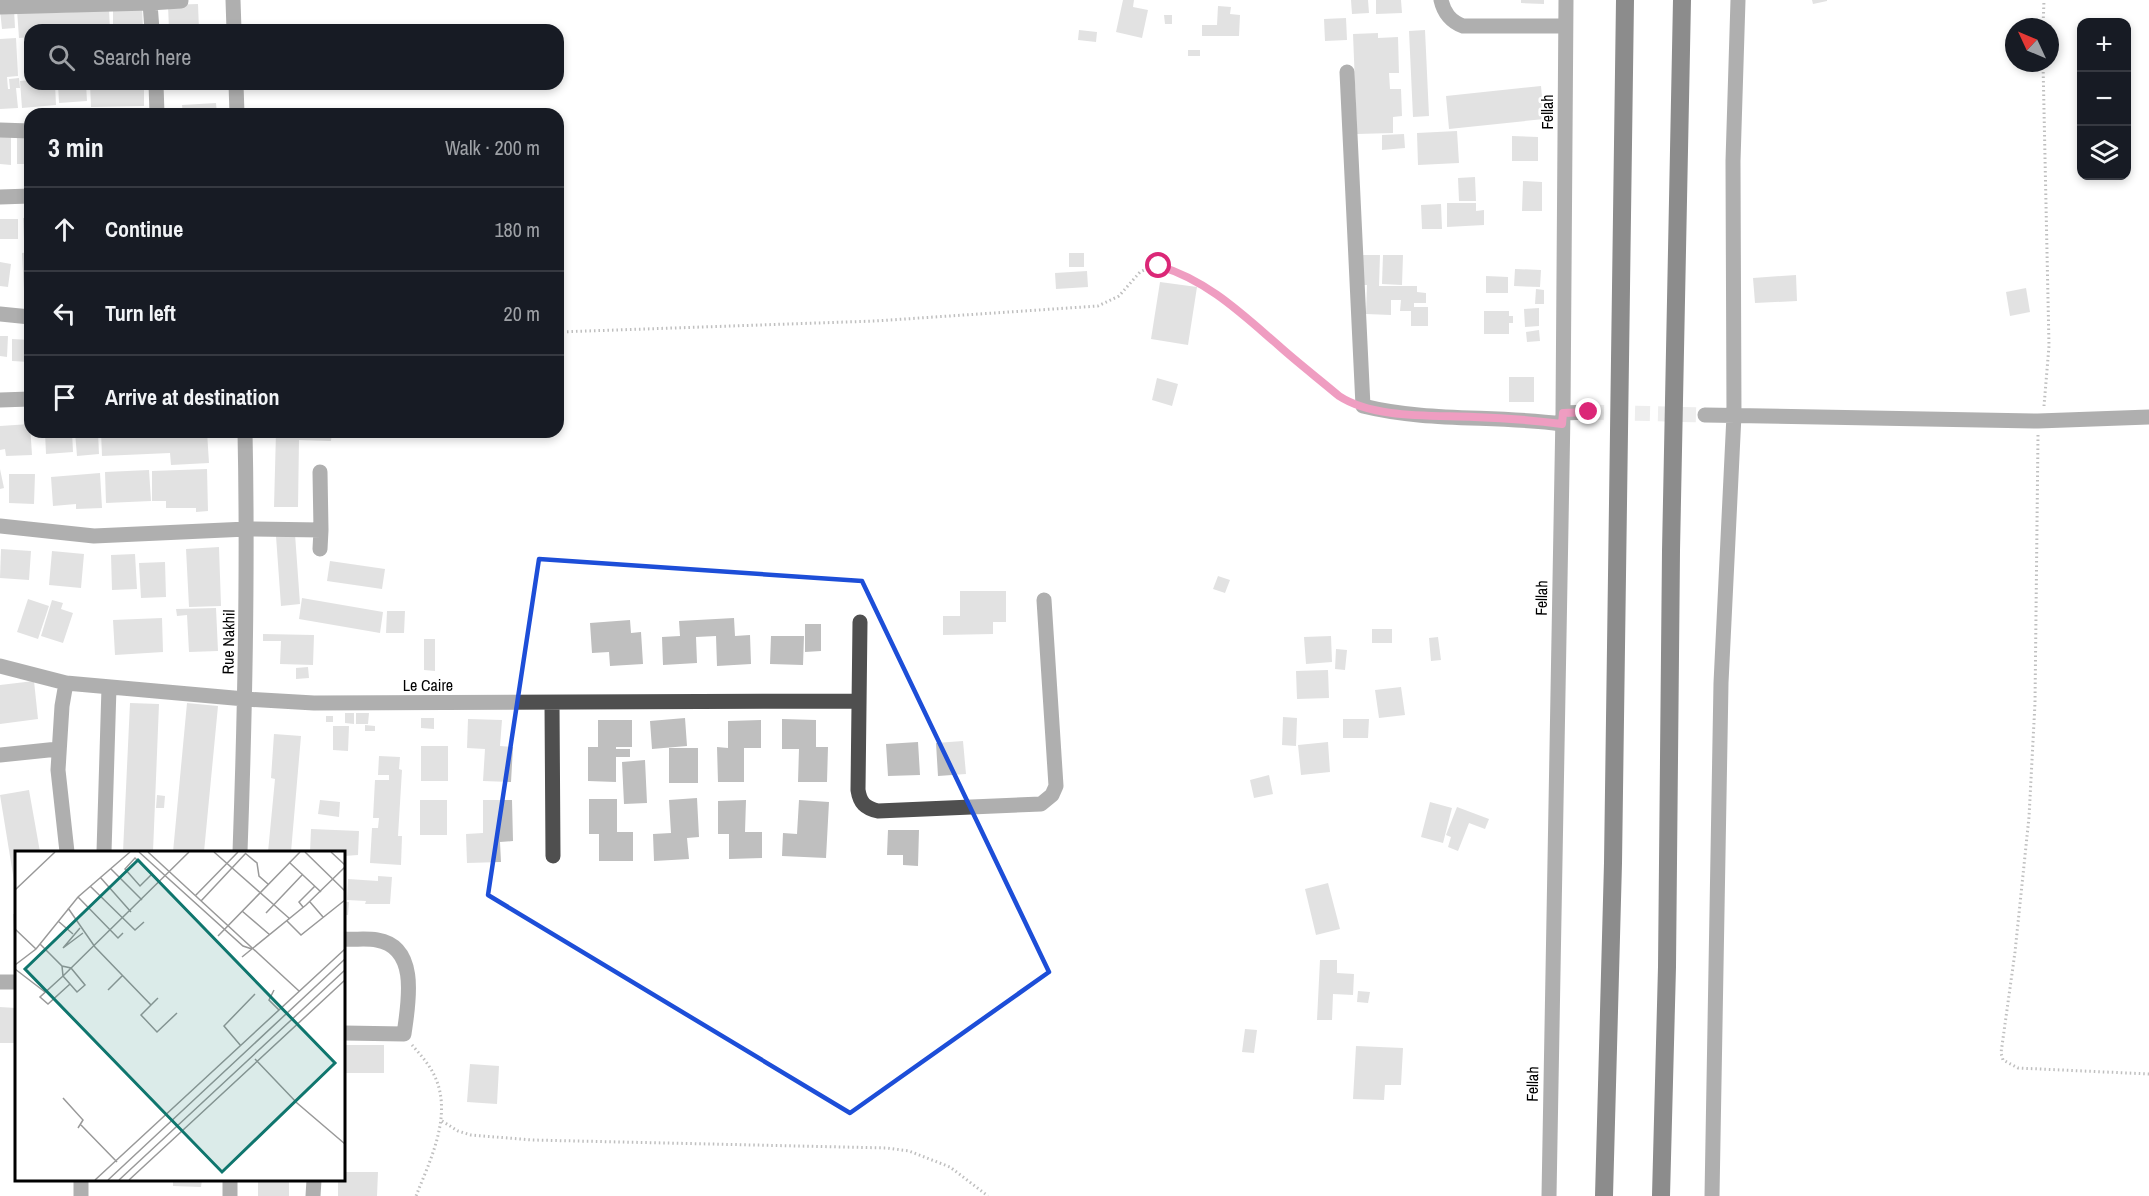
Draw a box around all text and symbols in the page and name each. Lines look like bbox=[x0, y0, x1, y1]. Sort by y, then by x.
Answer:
north arrow bbox=[2005, 18, 2059, 72]
map controls bbox=[2077, 18, 2131, 180]
button: + bbox=[2077, 18, 2131, 72]
search box bbox=[24, 24, 564, 90]
icon: search bbox=[45, 41, 78, 74]
text: Search here bbox=[93, 42, 191, 72]
button: − bbox=[2077, 72, 2131, 126]
street label: Fellah bbox=[1536, 94, 1558, 130]
button: layers bbox=[2077, 126, 2131, 180]
text: 3 min bbox=[48, 130, 104, 165]
text: Walk · 200 m bbox=[445, 134, 540, 161]
icon: ahead bbox=[48, 213, 81, 246]
text: Continue bbox=[105, 214, 183, 244]
text: 180 m bbox=[494, 216, 540, 243]
route start bbox=[1145, 252, 1171, 278]
icon: left bbox=[48, 297, 81, 330]
text: Turn left bbox=[105, 298, 176, 328]
text: 20 m bbox=[504, 300, 540, 327]
icon: arrive bbox=[48, 381, 81, 414]
text: Arrive at destination bbox=[105, 382, 279, 412]
route end bbox=[1575, 398, 1601, 424]
street label: Fellah bbox=[1530, 580, 1552, 616]
street label: Rue Nakhil bbox=[216, 609, 240, 675]
street label: Le Caire bbox=[403, 674, 453, 696]
inset map bbox=[15, 851, 345, 1181]
street label: Fellah bbox=[1521, 1066, 1543, 1102]

